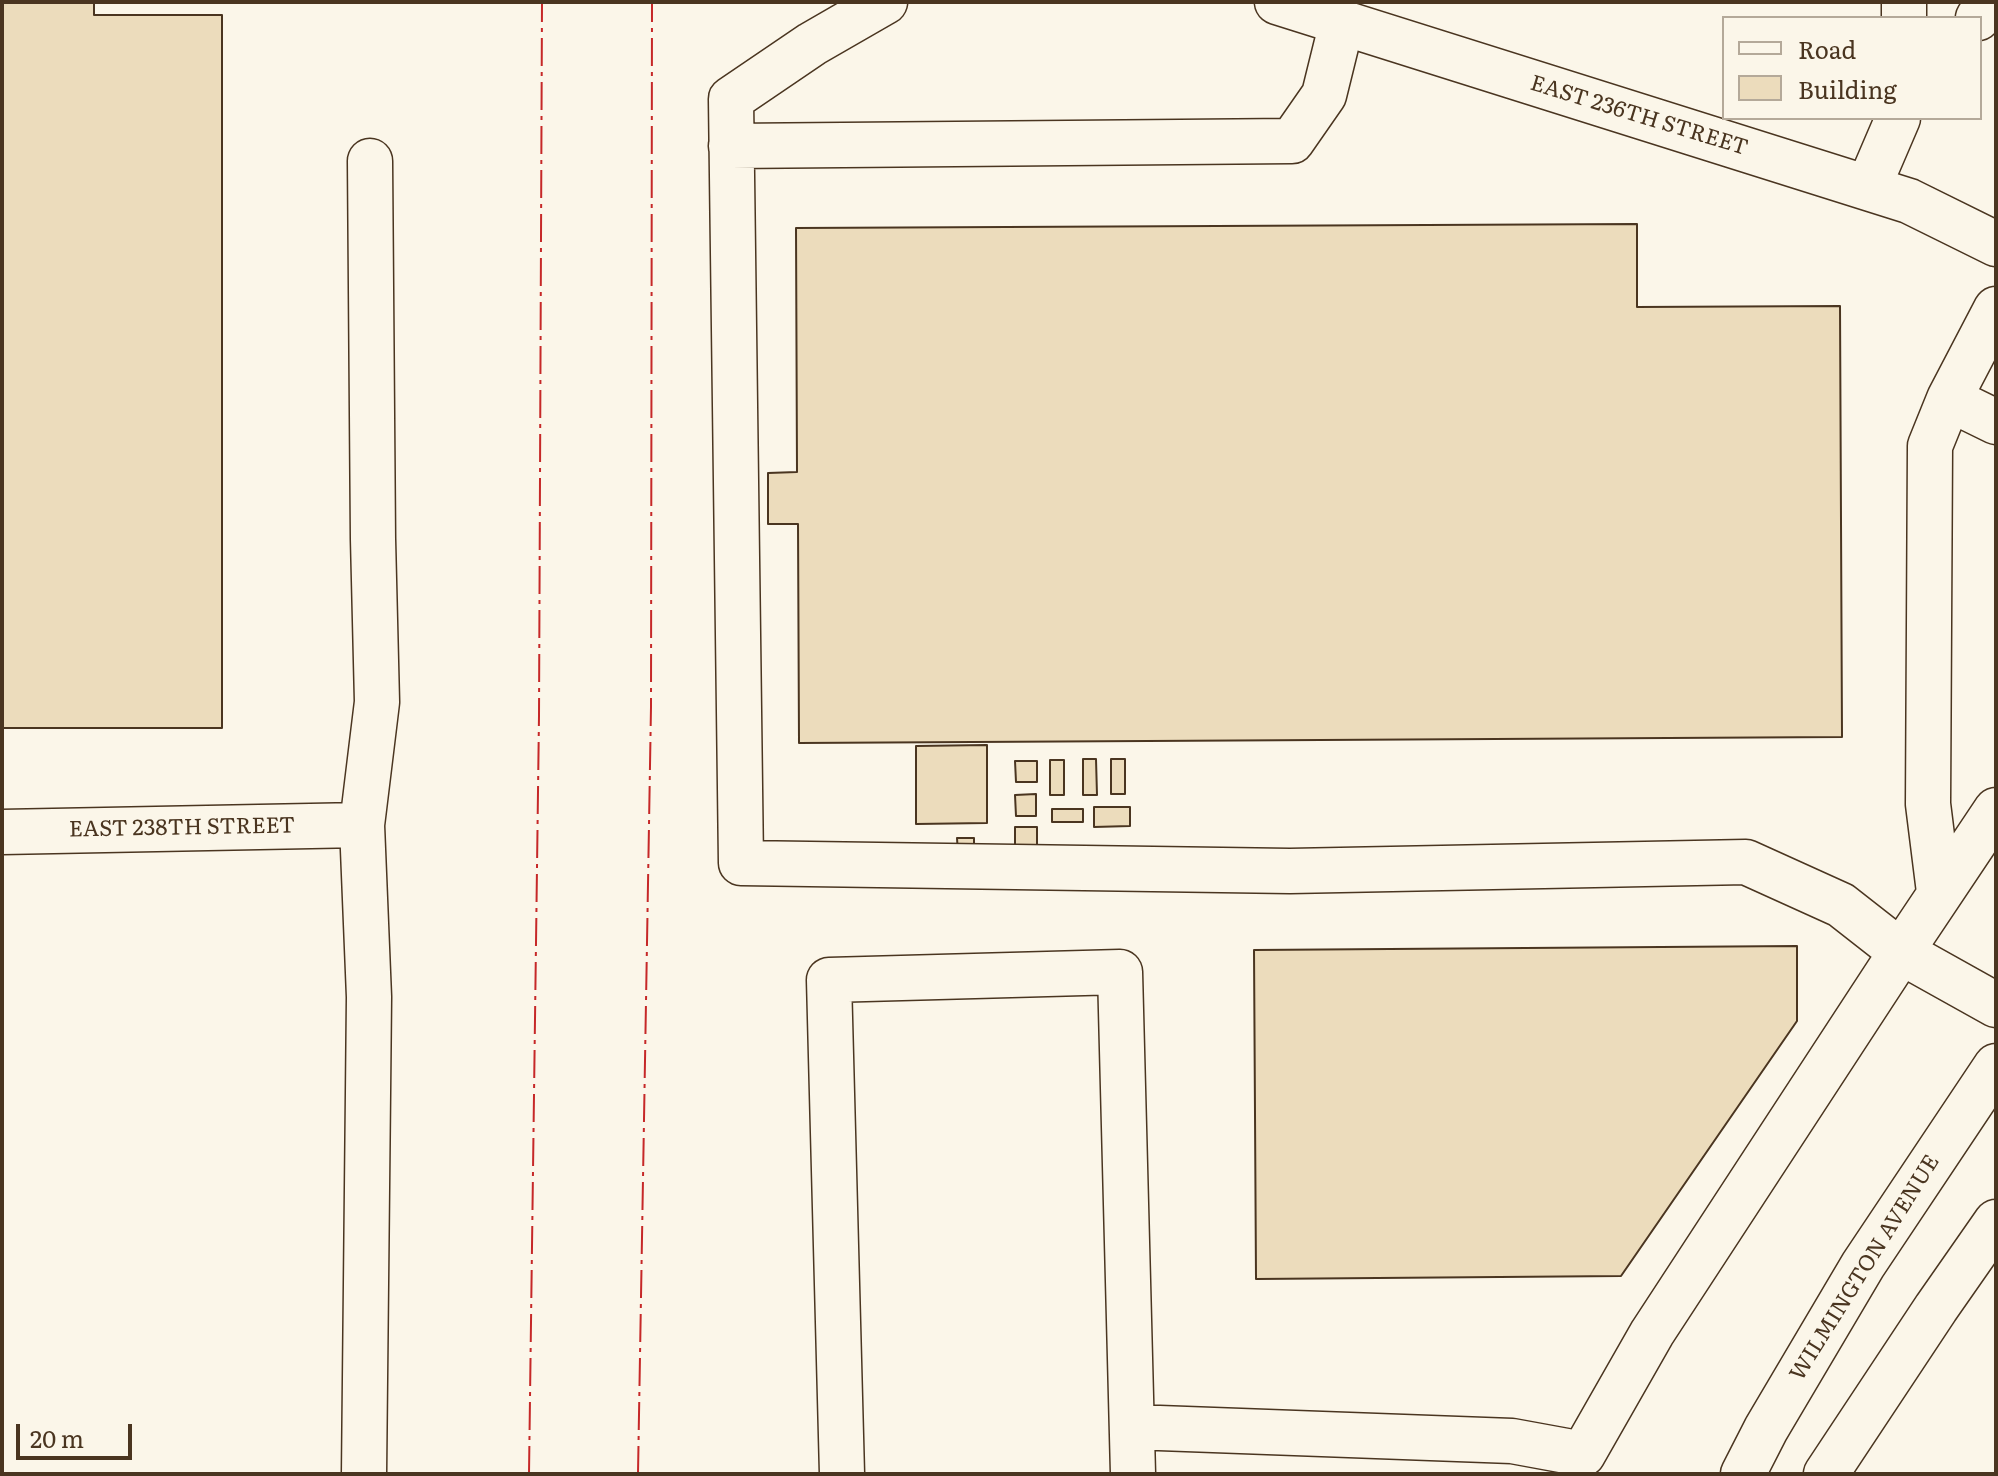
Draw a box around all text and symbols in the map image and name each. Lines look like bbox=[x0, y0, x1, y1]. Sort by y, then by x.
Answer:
legend bbox=[1722, 16, 1982, 120]
text: Road bbox=[1798, 31, 1856, 66]
street label: EAST 236TH STREET bbox=[1527, 70, 1751, 162]
text: Building bbox=[1798, 71, 1897, 106]
street label: EAST 238TH STREET bbox=[69, 813, 295, 843]
street label: WILMINGTON AVENUE bbox=[1785, 1150, 1945, 1386]
scale bar bbox=[20, 1408, 136, 1458]
text: 20 m bbox=[30, 1420, 84, 1455]

